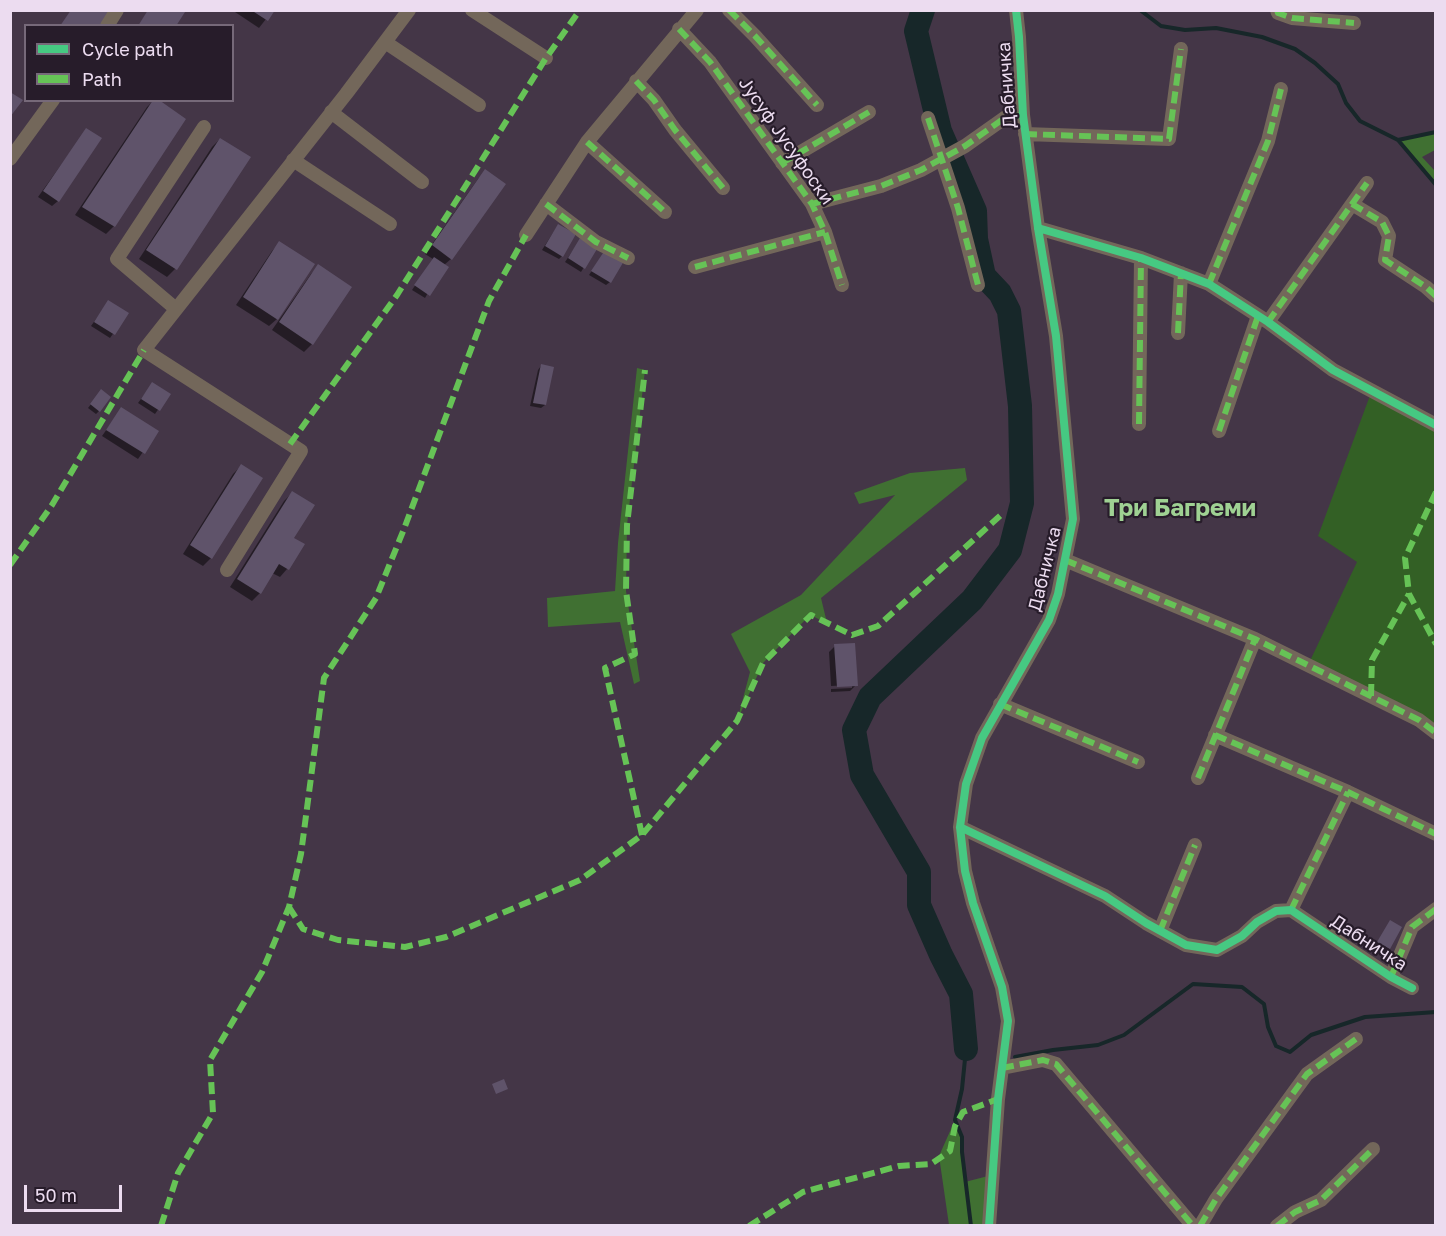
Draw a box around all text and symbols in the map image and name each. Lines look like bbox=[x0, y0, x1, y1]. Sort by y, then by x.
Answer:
legend bbox=[24, 24, 234, 102]
text: Cycle path bbox=[82, 38, 174, 60]
street label: Дабничка bbox=[993, 41, 1021, 129]
text: Path bbox=[82, 68, 122, 90]
street label: Јусуф Јусуфоски bbox=[734, 73, 838, 209]
district label: Три Багреми bbox=[1104, 494, 1256, 522]
street label: Дабничка bbox=[1024, 525, 1066, 613]
street label: Дабничка bbox=[1327, 910, 1411, 976]
scale bar bbox=[27, 1173, 124, 1211]
text: 50 m bbox=[35, 1184, 77, 1206]

